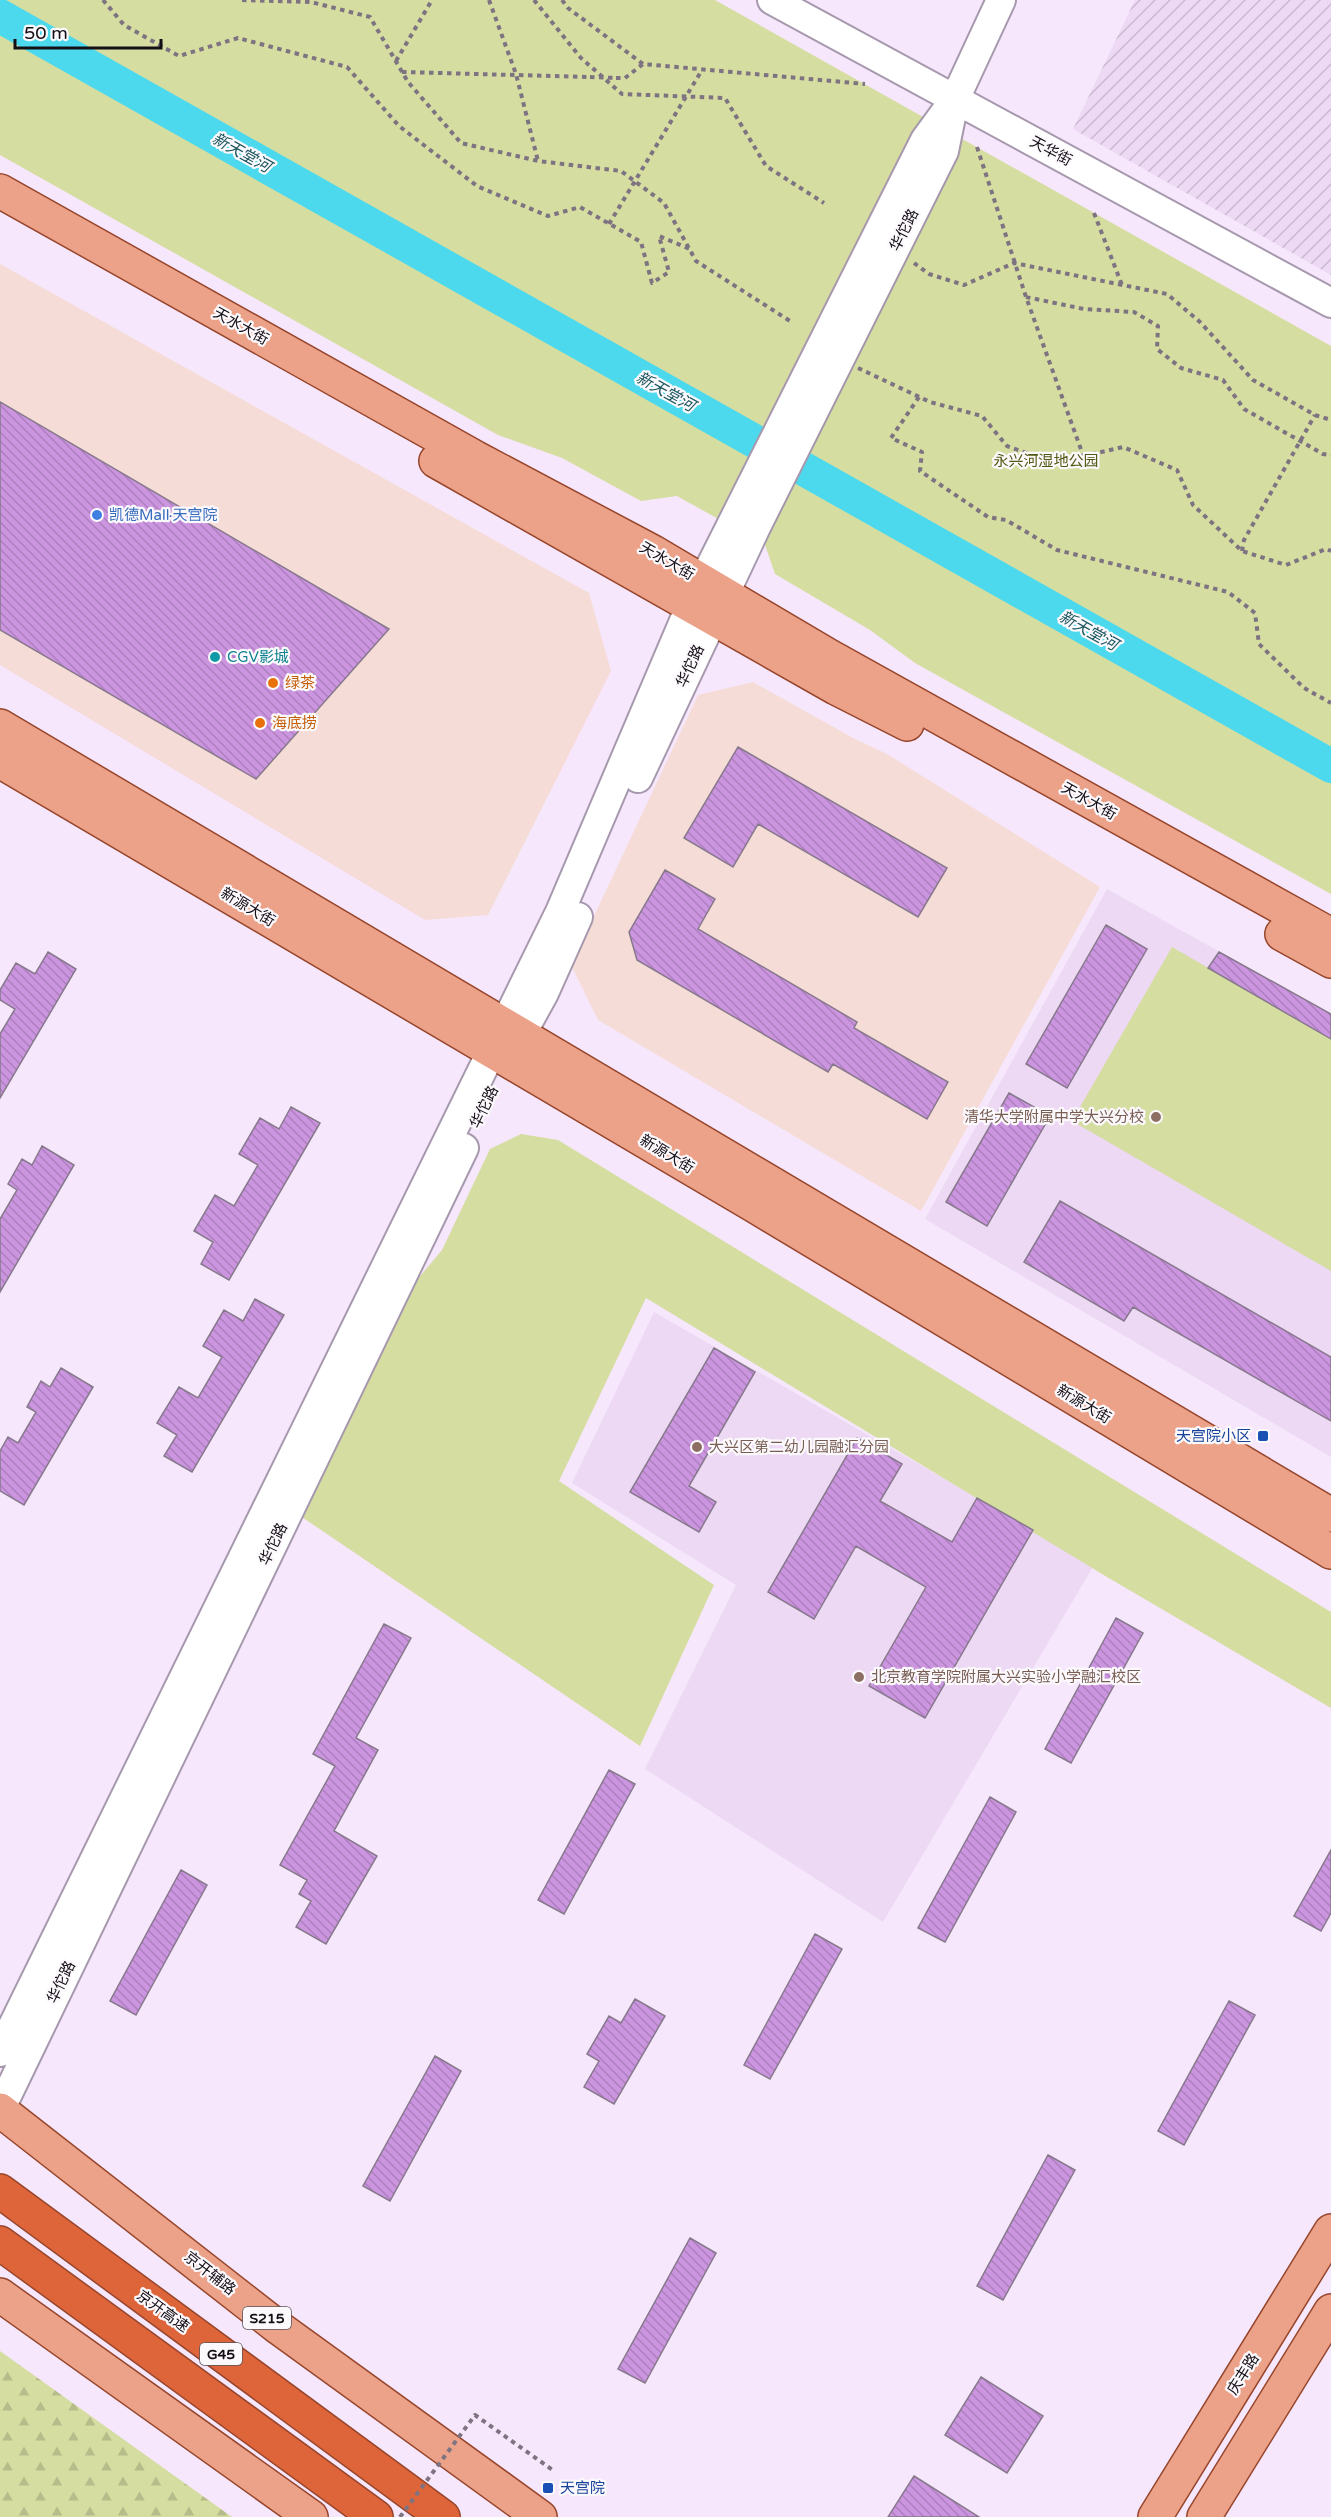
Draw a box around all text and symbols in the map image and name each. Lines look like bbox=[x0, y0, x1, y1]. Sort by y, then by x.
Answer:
scale bar bbox=[15, 12, 160, 50]
text: 50 m bbox=[24, 22, 68, 44]
water label: 新天堂河 bbox=[209, 129, 277, 179]
street label: 天华街 bbox=[1027, 132, 1075, 170]
street label: 华佗路 bbox=[886, 206, 922, 254]
street label: 天水大街 bbox=[210, 304, 272, 348]
water label: 新天堂河 bbox=[633, 368, 701, 418]
park label: 永兴河湿地公园 bbox=[993, 452, 1099, 470]
place label: 凯德Mall·天宫院 bbox=[109, 506, 217, 524]
marker: 凯德Mall·天宫院 bbox=[90, 508, 104, 522]
street label: 天水大街 bbox=[637, 538, 697, 584]
water label: 新天堂河 bbox=[1056, 607, 1124, 657]
street label: 华佗路 bbox=[672, 642, 708, 690]
place label: CGV影城 bbox=[227, 648, 289, 666]
marker: CGV影城 bbox=[208, 650, 222, 664]
place label: 绿茶 bbox=[285, 674, 315, 692]
marker: 绿茶 bbox=[266, 676, 280, 690]
place label: 海底捞 bbox=[272, 714, 317, 732]
marker: 海底捞 bbox=[253, 716, 267, 730]
street label: 天水大街 bbox=[1058, 779, 1120, 823]
street label: 新源大街 bbox=[218, 884, 278, 930]
street label: 华佗路 bbox=[466, 1083, 502, 1131]
place label: 清华大学附属中学大兴分校 bbox=[964, 1108, 1144, 1126]
marker: 清华大学附属中学大兴分校 bbox=[1149, 1110, 1163, 1124]
street label: 新源大街 bbox=[637, 1131, 697, 1177]
street label: 新源大街 bbox=[1054, 1381, 1114, 1427]
place label: 天宫院小区 bbox=[1176, 1427, 1251, 1445]
marker: 天宫院小区 bbox=[1256, 1429, 1270, 1443]
place label: 大兴区第二幼儿园融汇分园 bbox=[709, 1438, 889, 1456]
marker: 大兴区第二幼儿园融汇分园 bbox=[690, 1440, 704, 1454]
street label: 华佗路 bbox=[255, 1520, 291, 1568]
place label: 北京教育学院附属大兴实验小学融汇校区 bbox=[871, 1668, 1141, 1686]
marker: 北京教育学院附属大兴实验小学融汇校区 bbox=[852, 1670, 866, 1684]
street label: 华佗路 bbox=[43, 1958, 79, 2006]
street label: 京开辅路 bbox=[181, 2247, 239, 2299]
street label: 京开高速 bbox=[133, 2286, 193, 2336]
road number: S215 bbox=[243, 2307, 291, 2329]
road number: G45 bbox=[200, 2343, 242, 2365]
street label: 庆丰路 bbox=[1223, 2350, 1263, 2398]
place label: 天宫院 bbox=[560, 2479, 605, 2497]
marker: 天宫院 bbox=[541, 2481, 555, 2495]

